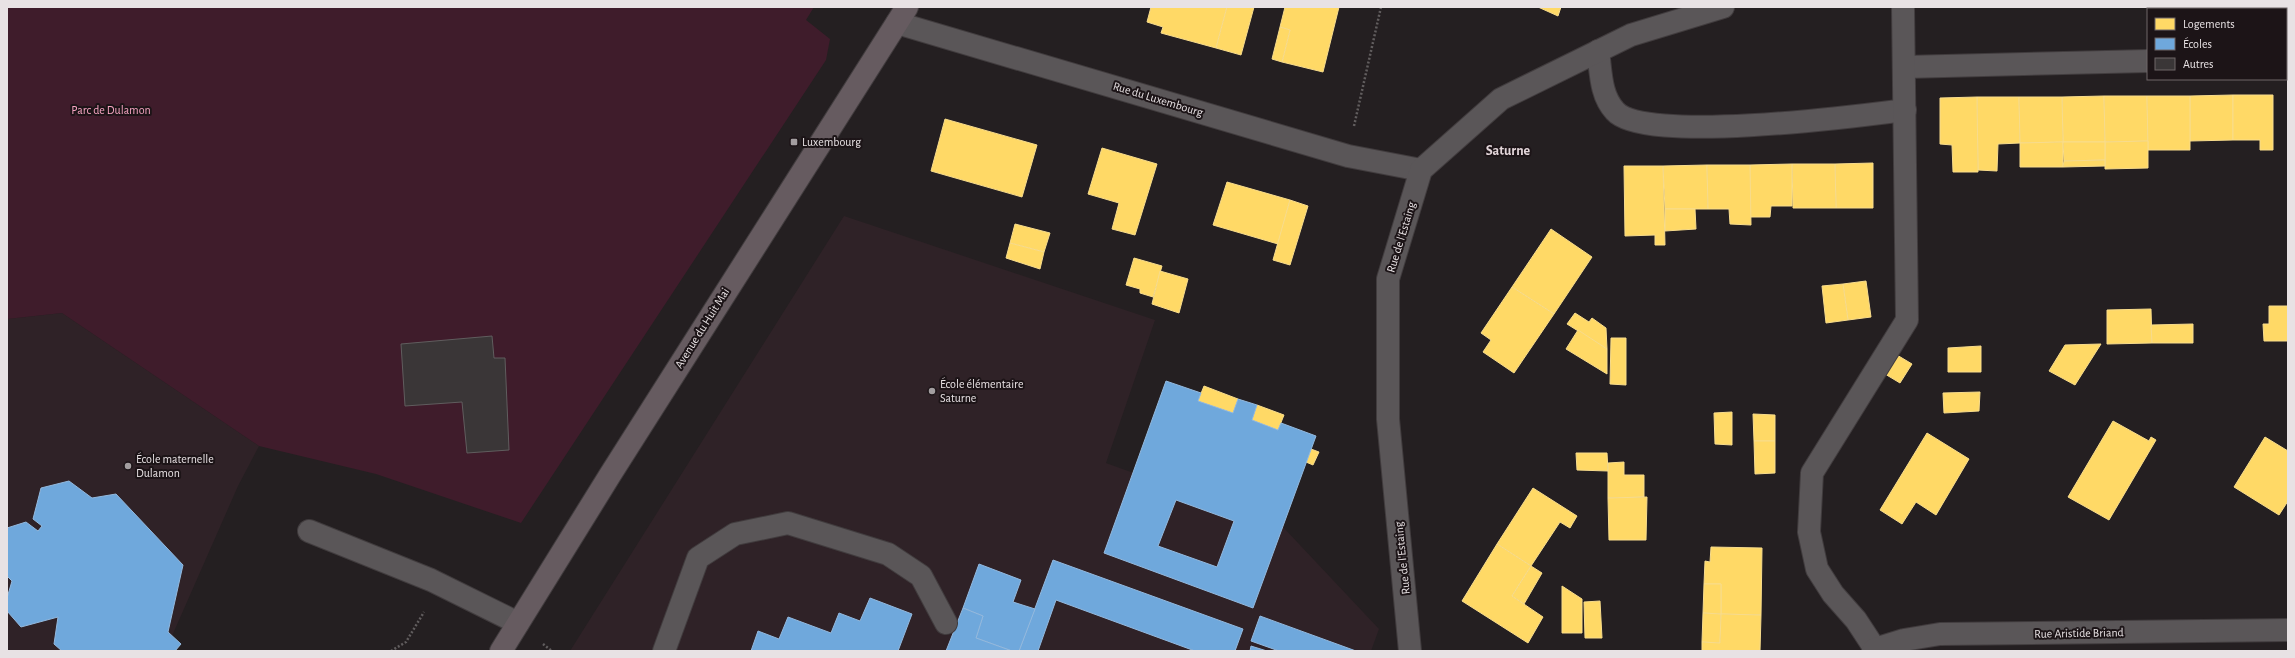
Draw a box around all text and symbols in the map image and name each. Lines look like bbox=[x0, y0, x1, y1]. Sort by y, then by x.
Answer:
legend bbox=[2147, 8, 2287, 80]
text: Logements bbox=[2183, 18, 2235, 30]
text: Écoles bbox=[2183, 37, 2212, 50]
text: Autres bbox=[2183, 58, 2213, 70]
street label: Rue du Luxembourg bbox=[1112, 80, 1205, 118]
park label: Parc de Dulamon bbox=[71, 104, 151, 116]
place label: Luxembourg bbox=[802, 136, 861, 148]
marker: Luxembourg bbox=[789, 137, 799, 147]
district label: Saturne bbox=[1486, 144, 1531, 158]
street label: Rue de l'Estaing bbox=[1385, 200, 1417, 274]
street label: Avenue du Huit Mai bbox=[673, 286, 731, 370]
place label: École élémentaire Saturne bbox=[940, 377, 1024, 404]
marker: École élémentaire Saturne bbox=[927, 386, 937, 396]
place label: École maternelle Dulamon bbox=[136, 452, 214, 479]
marker: École maternelle Dulamon bbox=[123, 461, 133, 471]
street label: Rue de l'Estaing bbox=[1392, 521, 1412, 595]
street label: Rue Aristide Briand bbox=[2034, 626, 2124, 640]

